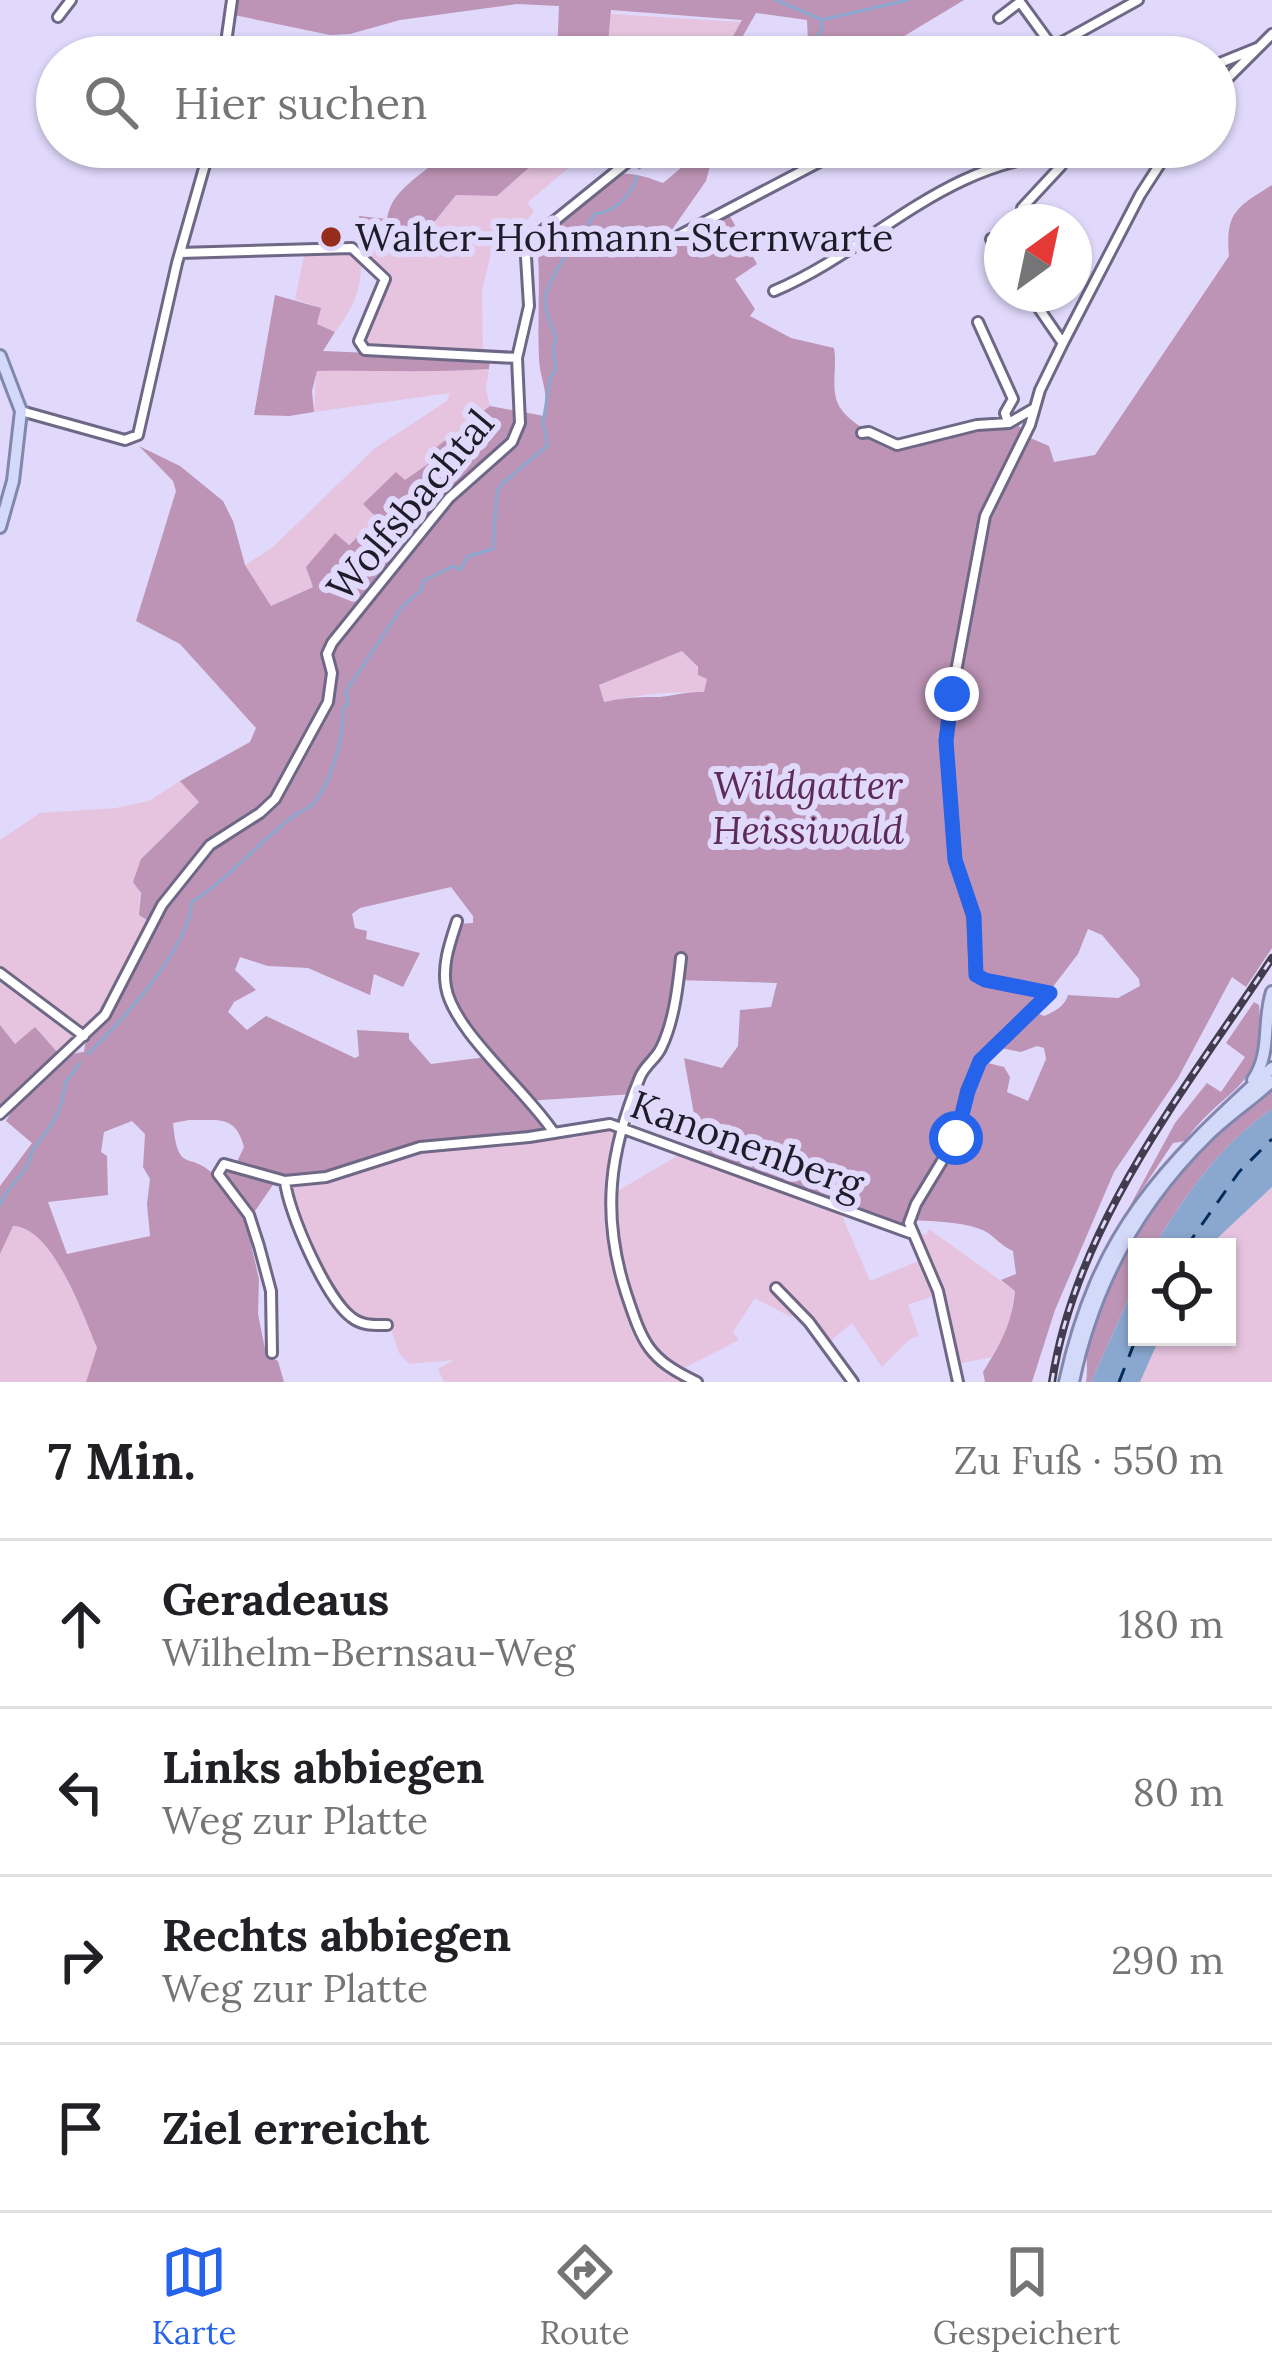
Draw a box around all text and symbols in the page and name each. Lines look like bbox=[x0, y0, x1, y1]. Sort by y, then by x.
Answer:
search box bbox=[36, 36, 1236, 168]
icon: search bbox=[78, 69, 144, 135]
text: Hier suchen bbox=[174, 74, 427, 131]
north arrow bbox=[984, 204, 1092, 312]
place label: Walter-Hohmann-Sternwarte bbox=[355, 212, 893, 262]
marker: Walter-Hohmann-Sternwarte bbox=[318, 224, 344, 250]
street label: Wolfsbachtal bbox=[316, 399, 504, 611]
route end bbox=[925, 667, 979, 721]
park label: Wildgatter Heissiwald bbox=[712, 760, 904, 855]
street label: Kanonenberg bbox=[624, 1079, 871, 1210]
route start bbox=[929, 1111, 983, 1165]
map controls bbox=[1128, 1238, 1236, 1346]
button: locate bbox=[1128, 1238, 1236, 1346]
text: 7 Min. bbox=[48, 1428, 196, 1493]
text: Zu Fuß · 550 m bbox=[954, 1435, 1224, 1485]
text: Geradeaus bbox=[162, 1570, 389, 1627]
icon: ahead bbox=[48, 1591, 114, 1657]
text: 180 m bbox=[1119, 1599, 1224, 1649]
text: Wilhelm-Bernsau-Weg bbox=[162, 1627, 575, 1677]
text: Links abbiegen bbox=[162, 1738, 485, 1795]
icon: left bbox=[48, 1759, 114, 1825]
text: 80 m bbox=[1133, 1767, 1224, 1817]
text: Weg zur Platte bbox=[162, 1795, 428, 1845]
text: Rechts abbiegen bbox=[162, 1906, 511, 1963]
icon: right bbox=[48, 1927, 114, 1993]
text: 290 m bbox=[1111, 1935, 1224, 1985]
text: Weg zur Platte bbox=[162, 1963, 428, 2013]
icon: arrive bbox=[48, 2095, 114, 2161]
text: Ziel erreicht bbox=[162, 2099, 429, 2156]
tab: Karte bbox=[152, 2239, 236, 2353]
tab: Route bbox=[539, 2239, 630, 2353]
tab: Gespeichert bbox=[933, 2239, 1120, 2353]

